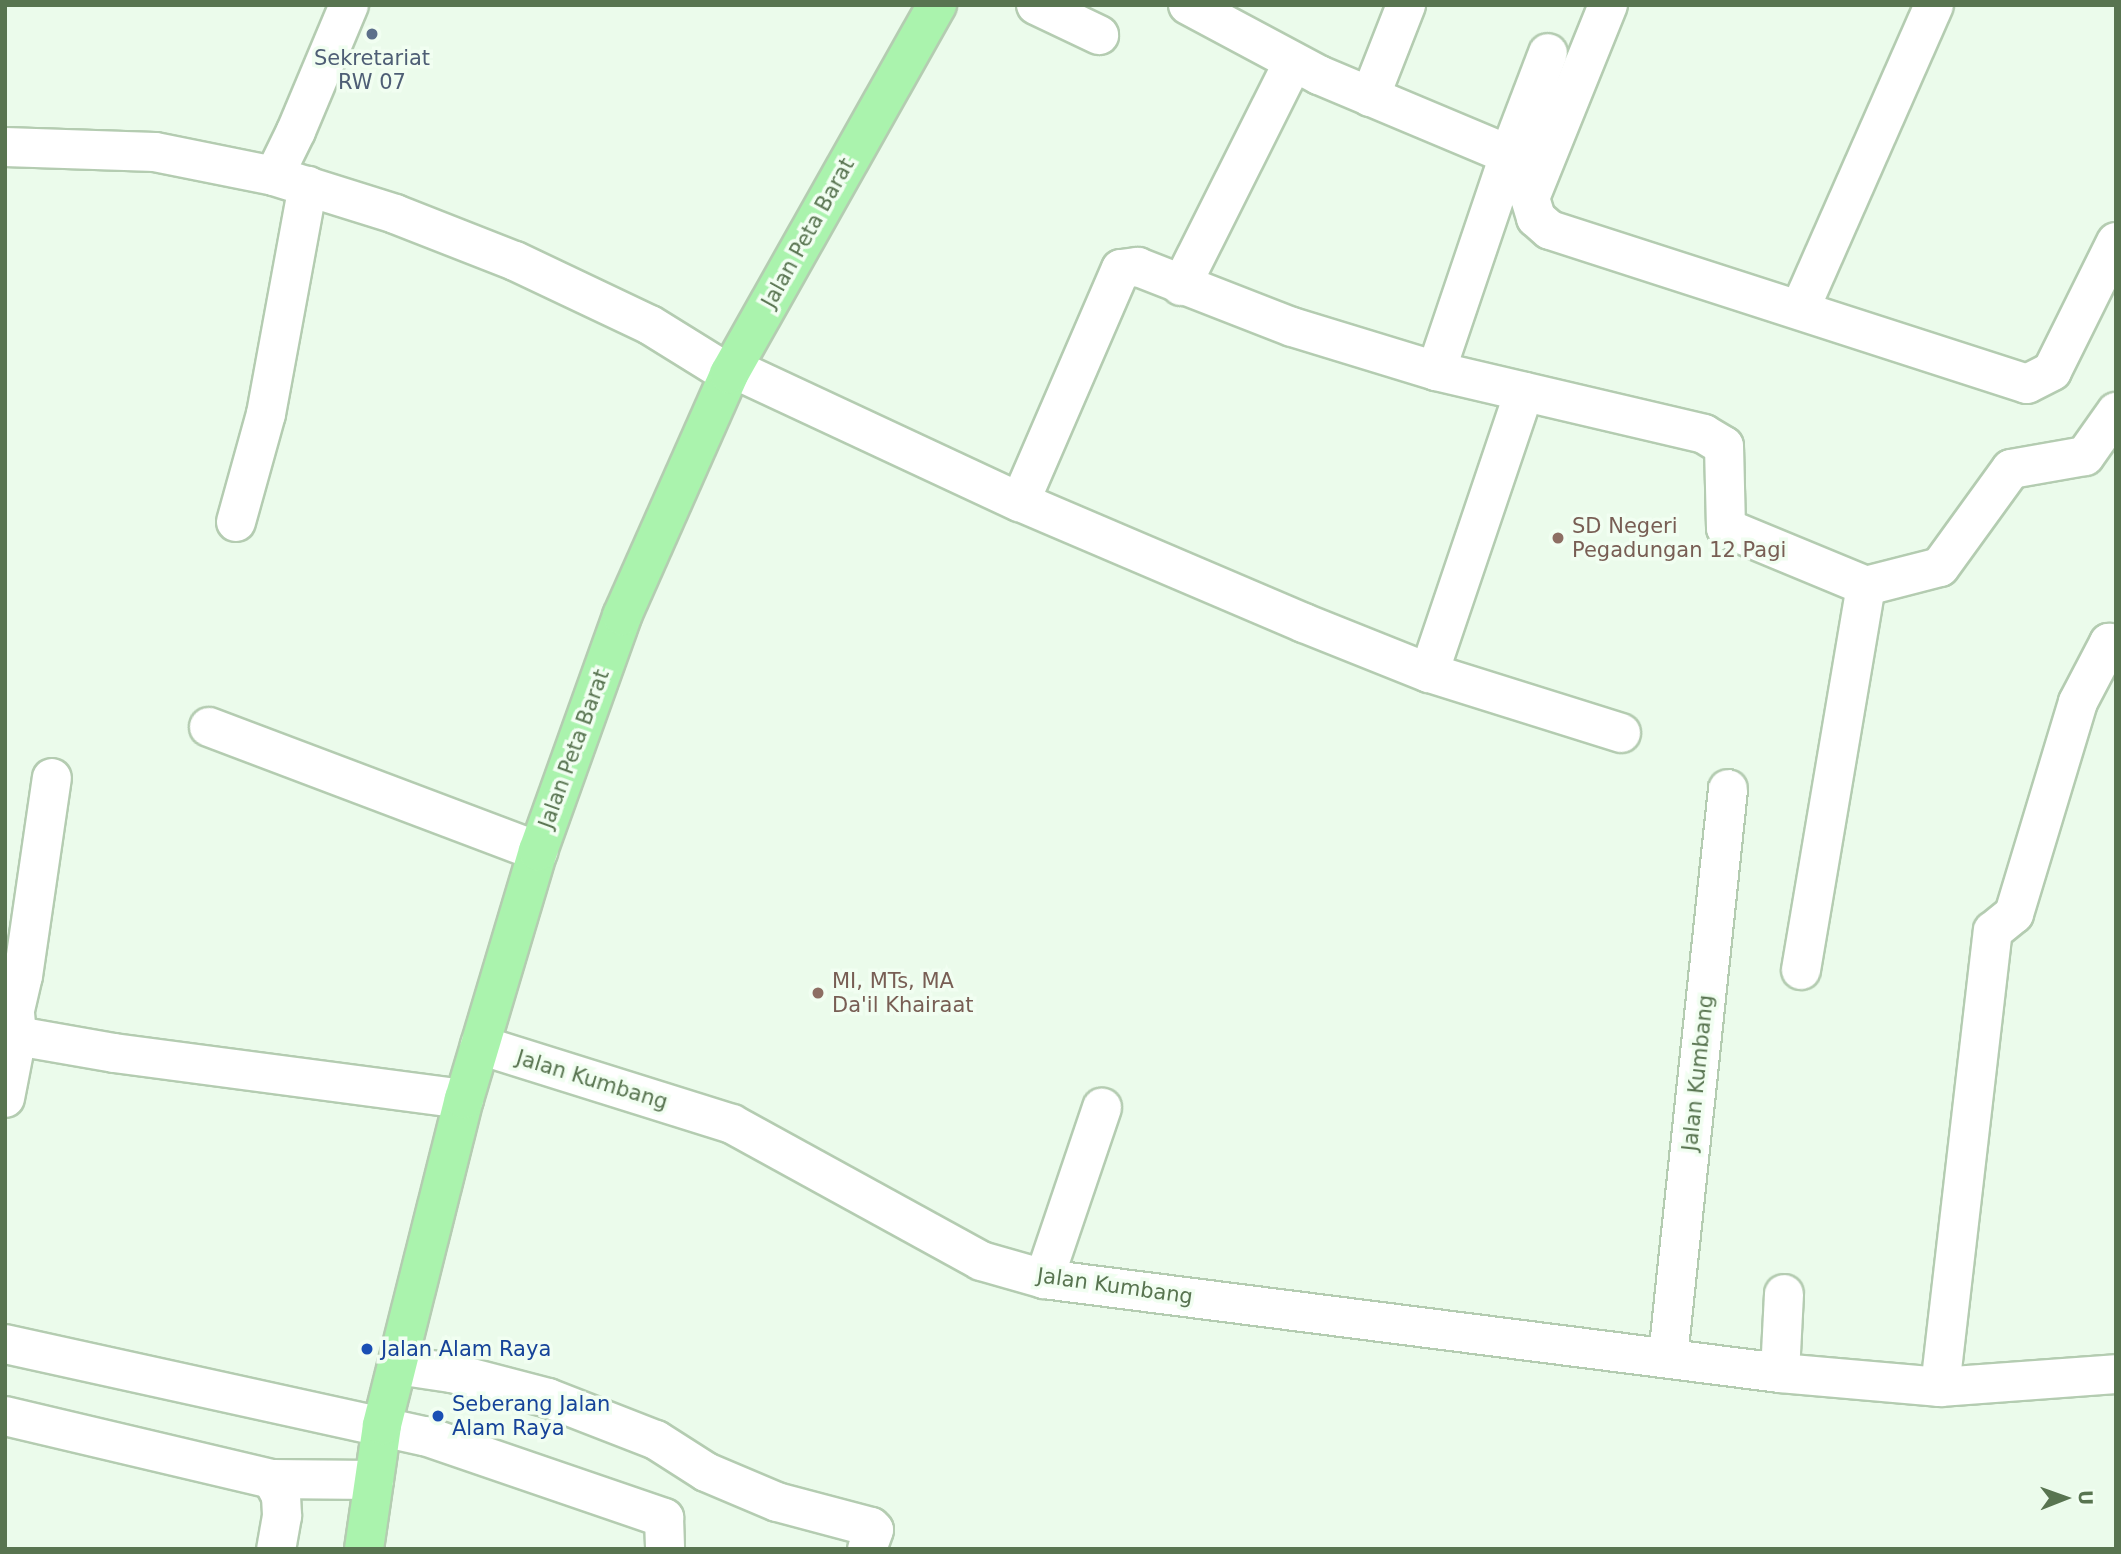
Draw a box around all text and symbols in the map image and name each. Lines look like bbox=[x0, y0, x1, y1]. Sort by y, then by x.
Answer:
marker: Sekretariat RW 07 bbox=[364, 26, 380, 42]
place label: Sekretariat RW 07 bbox=[314, 45, 430, 95]
street label: Jalan Peta Barat bbox=[756, 154, 860, 312]
place label: SD Negeri Pegadungan 12 Pagi bbox=[1572, 513, 1786, 563]
marker: SD Negeri Pegadungan 12 Pagi bbox=[1550, 530, 1566, 546]
street label: Jalan Peta Barat bbox=[534, 666, 614, 832]
place label: MI, MTs, MA Da'il Khairaat bbox=[832, 968, 974, 1018]
marker: MI, MTs, MA Da'il Khairaat bbox=[810, 985, 826, 1001]
street label: Jalan Kumbang bbox=[1677, 994, 1719, 1152]
street label: Jalan Kumbang bbox=[513, 1045, 671, 1115]
street label: Jalan Kumbang bbox=[1035, 1263, 1195, 1309]
place label: Jalan Alam Raya bbox=[381, 1336, 551, 1362]
marker: Jalan Alam Raya bbox=[359, 1341, 375, 1357]
place label: Seberang Jalan Alam Raya bbox=[452, 1391, 610, 1441]
marker: Seberang Jalan Alam Raya bbox=[430, 1408, 446, 1424]
north arrow bbox=[2030, 1463, 2100, 1533]
text: U bbox=[2075, 1490, 2097, 1506]

